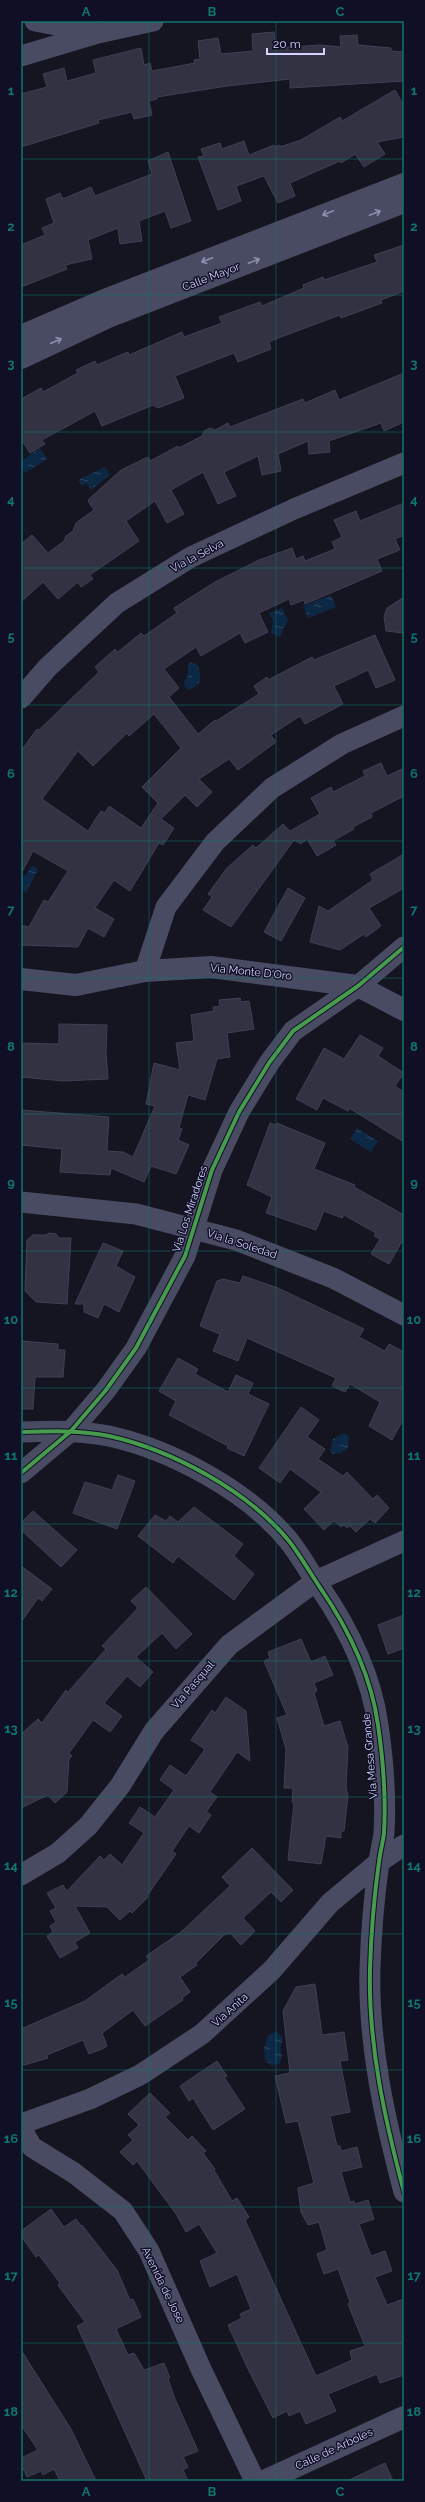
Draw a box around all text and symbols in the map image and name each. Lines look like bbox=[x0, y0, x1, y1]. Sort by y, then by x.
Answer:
text: A bbox=[82, 4, 91, 19]
text: B bbox=[208, 4, 217, 19]
text: C bbox=[336, 4, 345, 19]
scale bar bbox=[267, 30, 324, 56]
text: 20 m bbox=[273, 37, 301, 51]
text: 1 bbox=[8, 83, 15, 98]
text: 1 bbox=[411, 83, 418, 98]
one-way arrow bbox=[369, 209, 381, 217]
one-way arrow bbox=[323, 210, 335, 218]
text: 2 bbox=[7, 219, 15, 234]
text: 2 bbox=[410, 219, 418, 234]
one-way arrow bbox=[248, 256, 260, 264]
one-way arrow bbox=[202, 257, 214, 265]
street label: Calle Mayor bbox=[180, 260, 242, 294]
one-way arrow bbox=[49, 337, 61, 344]
text: 3 bbox=[7, 356, 15, 371]
text: 3 bbox=[410, 356, 418, 371]
text: 4 bbox=[7, 492, 15, 507]
text: 4 bbox=[410, 492, 418, 507]
street label: Via la Selva bbox=[168, 537, 226, 575]
text: 5 bbox=[7, 629, 15, 644]
text: 5 bbox=[410, 629, 418, 644]
text: 6 bbox=[7, 766, 15, 781]
text: 6 bbox=[410, 766, 418, 781]
text: 7 bbox=[7, 902, 15, 917]
text: 7 bbox=[410, 902, 418, 917]
street label: Via Monte D'Oro bbox=[209, 961, 293, 983]
text: 8 bbox=[7, 1039, 15, 1054]
text: 8 bbox=[410, 1039, 418, 1054]
street label: Via Los Miradores bbox=[170, 1164, 210, 1254]
text: 9 bbox=[7, 1175, 15, 1190]
text: 9 bbox=[410, 1175, 418, 1190]
street label: Via la Soledad bbox=[205, 1227, 279, 1261]
text: 10 bbox=[4, 1312, 18, 1327]
text: 10 bbox=[407, 1312, 421, 1327]
text: 11 bbox=[5, 1448, 18, 1463]
text: 11 bbox=[408, 1448, 421, 1463]
text: 12 bbox=[4, 1585, 18, 1600]
text: 12 bbox=[407, 1585, 421, 1600]
street label: Via Pasqual bbox=[169, 1658, 217, 1712]
street label: Via Mesa Grande bbox=[360, 1712, 380, 1800]
text: 13 bbox=[4, 1721, 18, 1736]
text: 13 bbox=[407, 1721, 421, 1736]
text: 14 bbox=[4, 1858, 18, 1873]
text: 14 bbox=[407, 1858, 421, 1873]
street label: Via Anita bbox=[209, 1990, 251, 2030]
text: 15 bbox=[4, 1995, 18, 2010]
text: 15 bbox=[407, 1995, 421, 2010]
text: 16 bbox=[4, 2131, 18, 2146]
text: 16 bbox=[407, 2131, 421, 2146]
street label: Avenida de Jose bbox=[139, 2245, 187, 2326]
text: 17 bbox=[4, 2268, 19, 2283]
text: 17 bbox=[407, 2268, 422, 2283]
text: 18 bbox=[4, 2404, 18, 2419]
text: 18 bbox=[407, 2404, 421, 2419]
street label: Calle de Arboles bbox=[293, 2425, 375, 2473]
text: A bbox=[82, 2484, 91, 2499]
text: B bbox=[208, 2484, 217, 2499]
text: C bbox=[336, 2484, 345, 2499]

